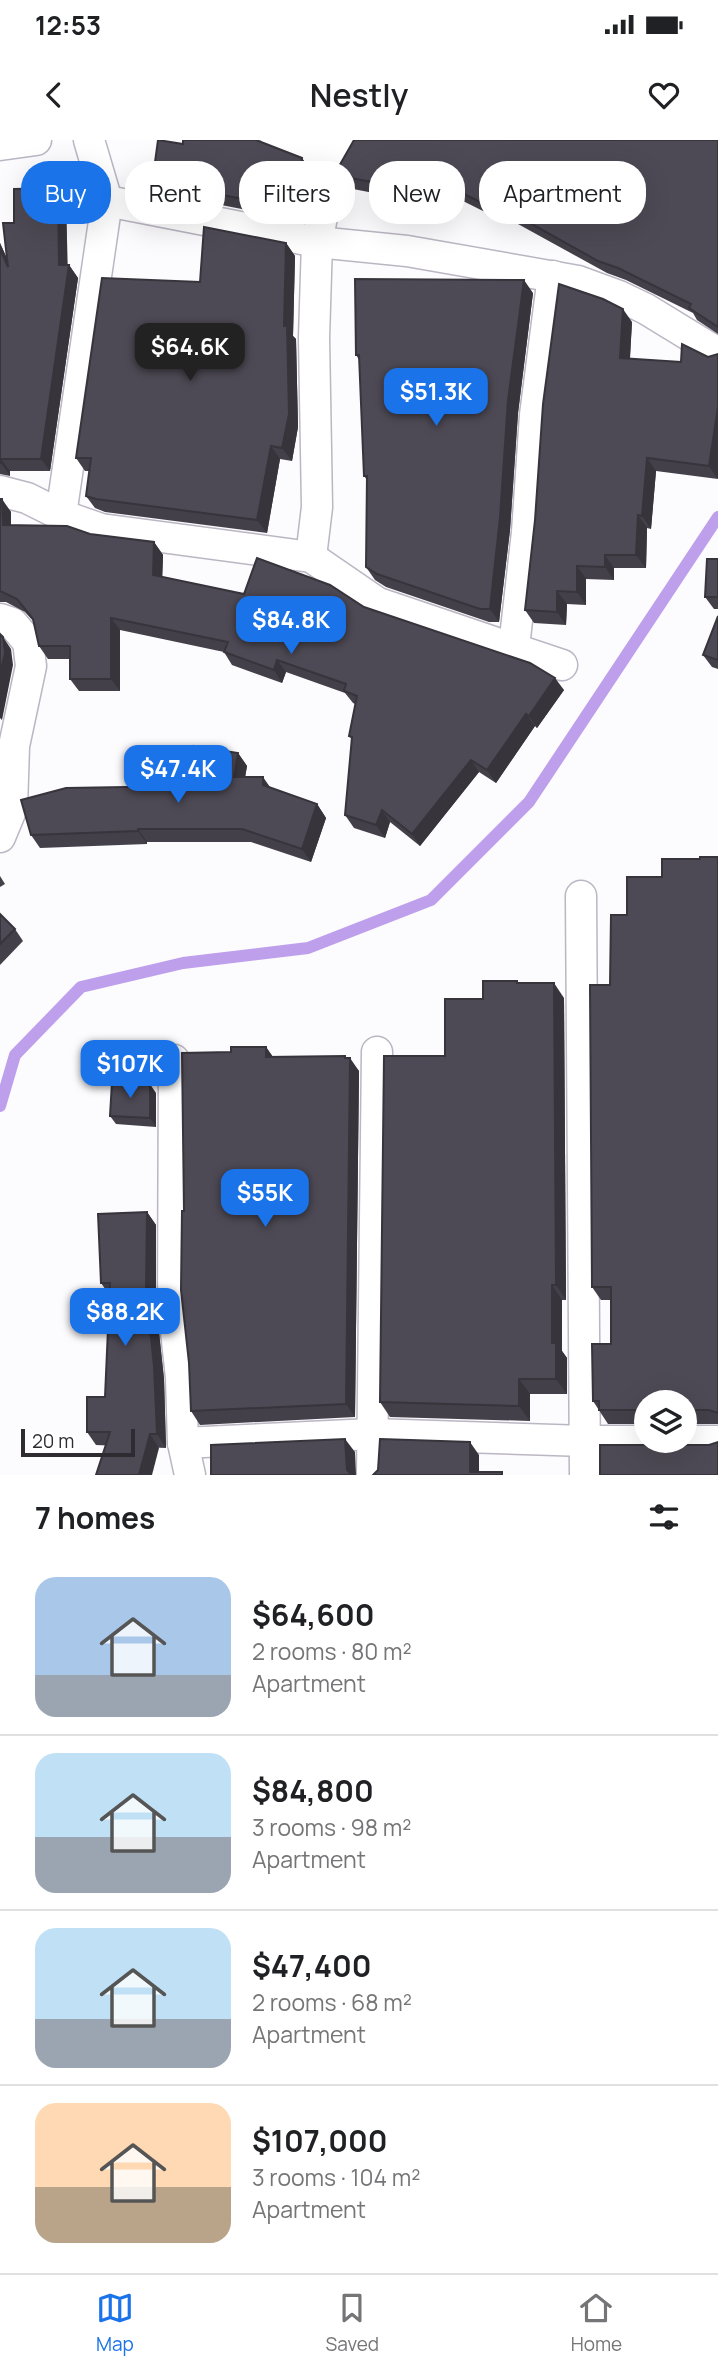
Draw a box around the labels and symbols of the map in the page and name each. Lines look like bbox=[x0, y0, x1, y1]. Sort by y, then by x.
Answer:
pin: $64.6K bbox=[133, 324, 247, 383]
pin: $51.3K bbox=[379, 369, 493, 428]
pin: $84.8K bbox=[234, 596, 348, 656]
pin: $47.4K bbox=[121, 746, 235, 805]
pin: $107K bbox=[81, 1040, 179, 1100]
pin: $55K bbox=[224, 1170, 306, 1229]
pin: $88.2K bbox=[68, 1288, 182, 1348]
scale bar bbox=[21, 1426, 135, 1458]

